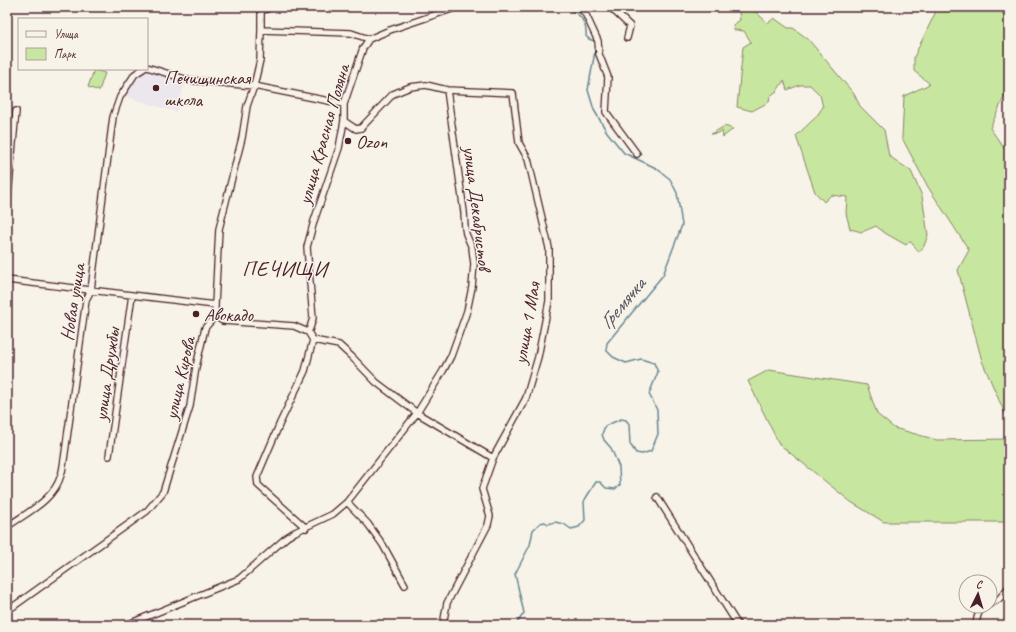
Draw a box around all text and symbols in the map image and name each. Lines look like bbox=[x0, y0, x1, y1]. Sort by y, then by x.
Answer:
legend bbox=[18, 18, 148, 70]
text: Улица bbox=[54, 26, 79, 42]
text: Парк bbox=[54, 46, 77, 62]
street label: улица Красная Поляна bbox=[292, 59, 356, 208]
place label: Печищинская школа bbox=[164, 66, 252, 112]
marker: Печищинская школа bbox=[151, 83, 161, 93]
place label: Ozon bbox=[356, 130, 388, 154]
marker: Ozon bbox=[343, 136, 353, 146]
street label: улица Декабристов bbox=[457, 144, 497, 275]
district label: ПЕЧИЩИ bbox=[242, 256, 330, 282]
street label: Новая улица bbox=[55, 260, 91, 342]
water label: Гремячка bbox=[594, 270, 653, 334]
street label: улица 1 Мая bbox=[508, 279, 546, 367]
place label: Авокадо bbox=[204, 303, 254, 327]
marker: Авокадо bbox=[191, 309, 201, 319]
street label: улица Дружбы bbox=[88, 324, 126, 423]
street label: улица Кирова bbox=[159, 333, 202, 423]
north arrow bbox=[958, 574, 998, 614]
text: С bbox=[976, 577, 984, 591]

